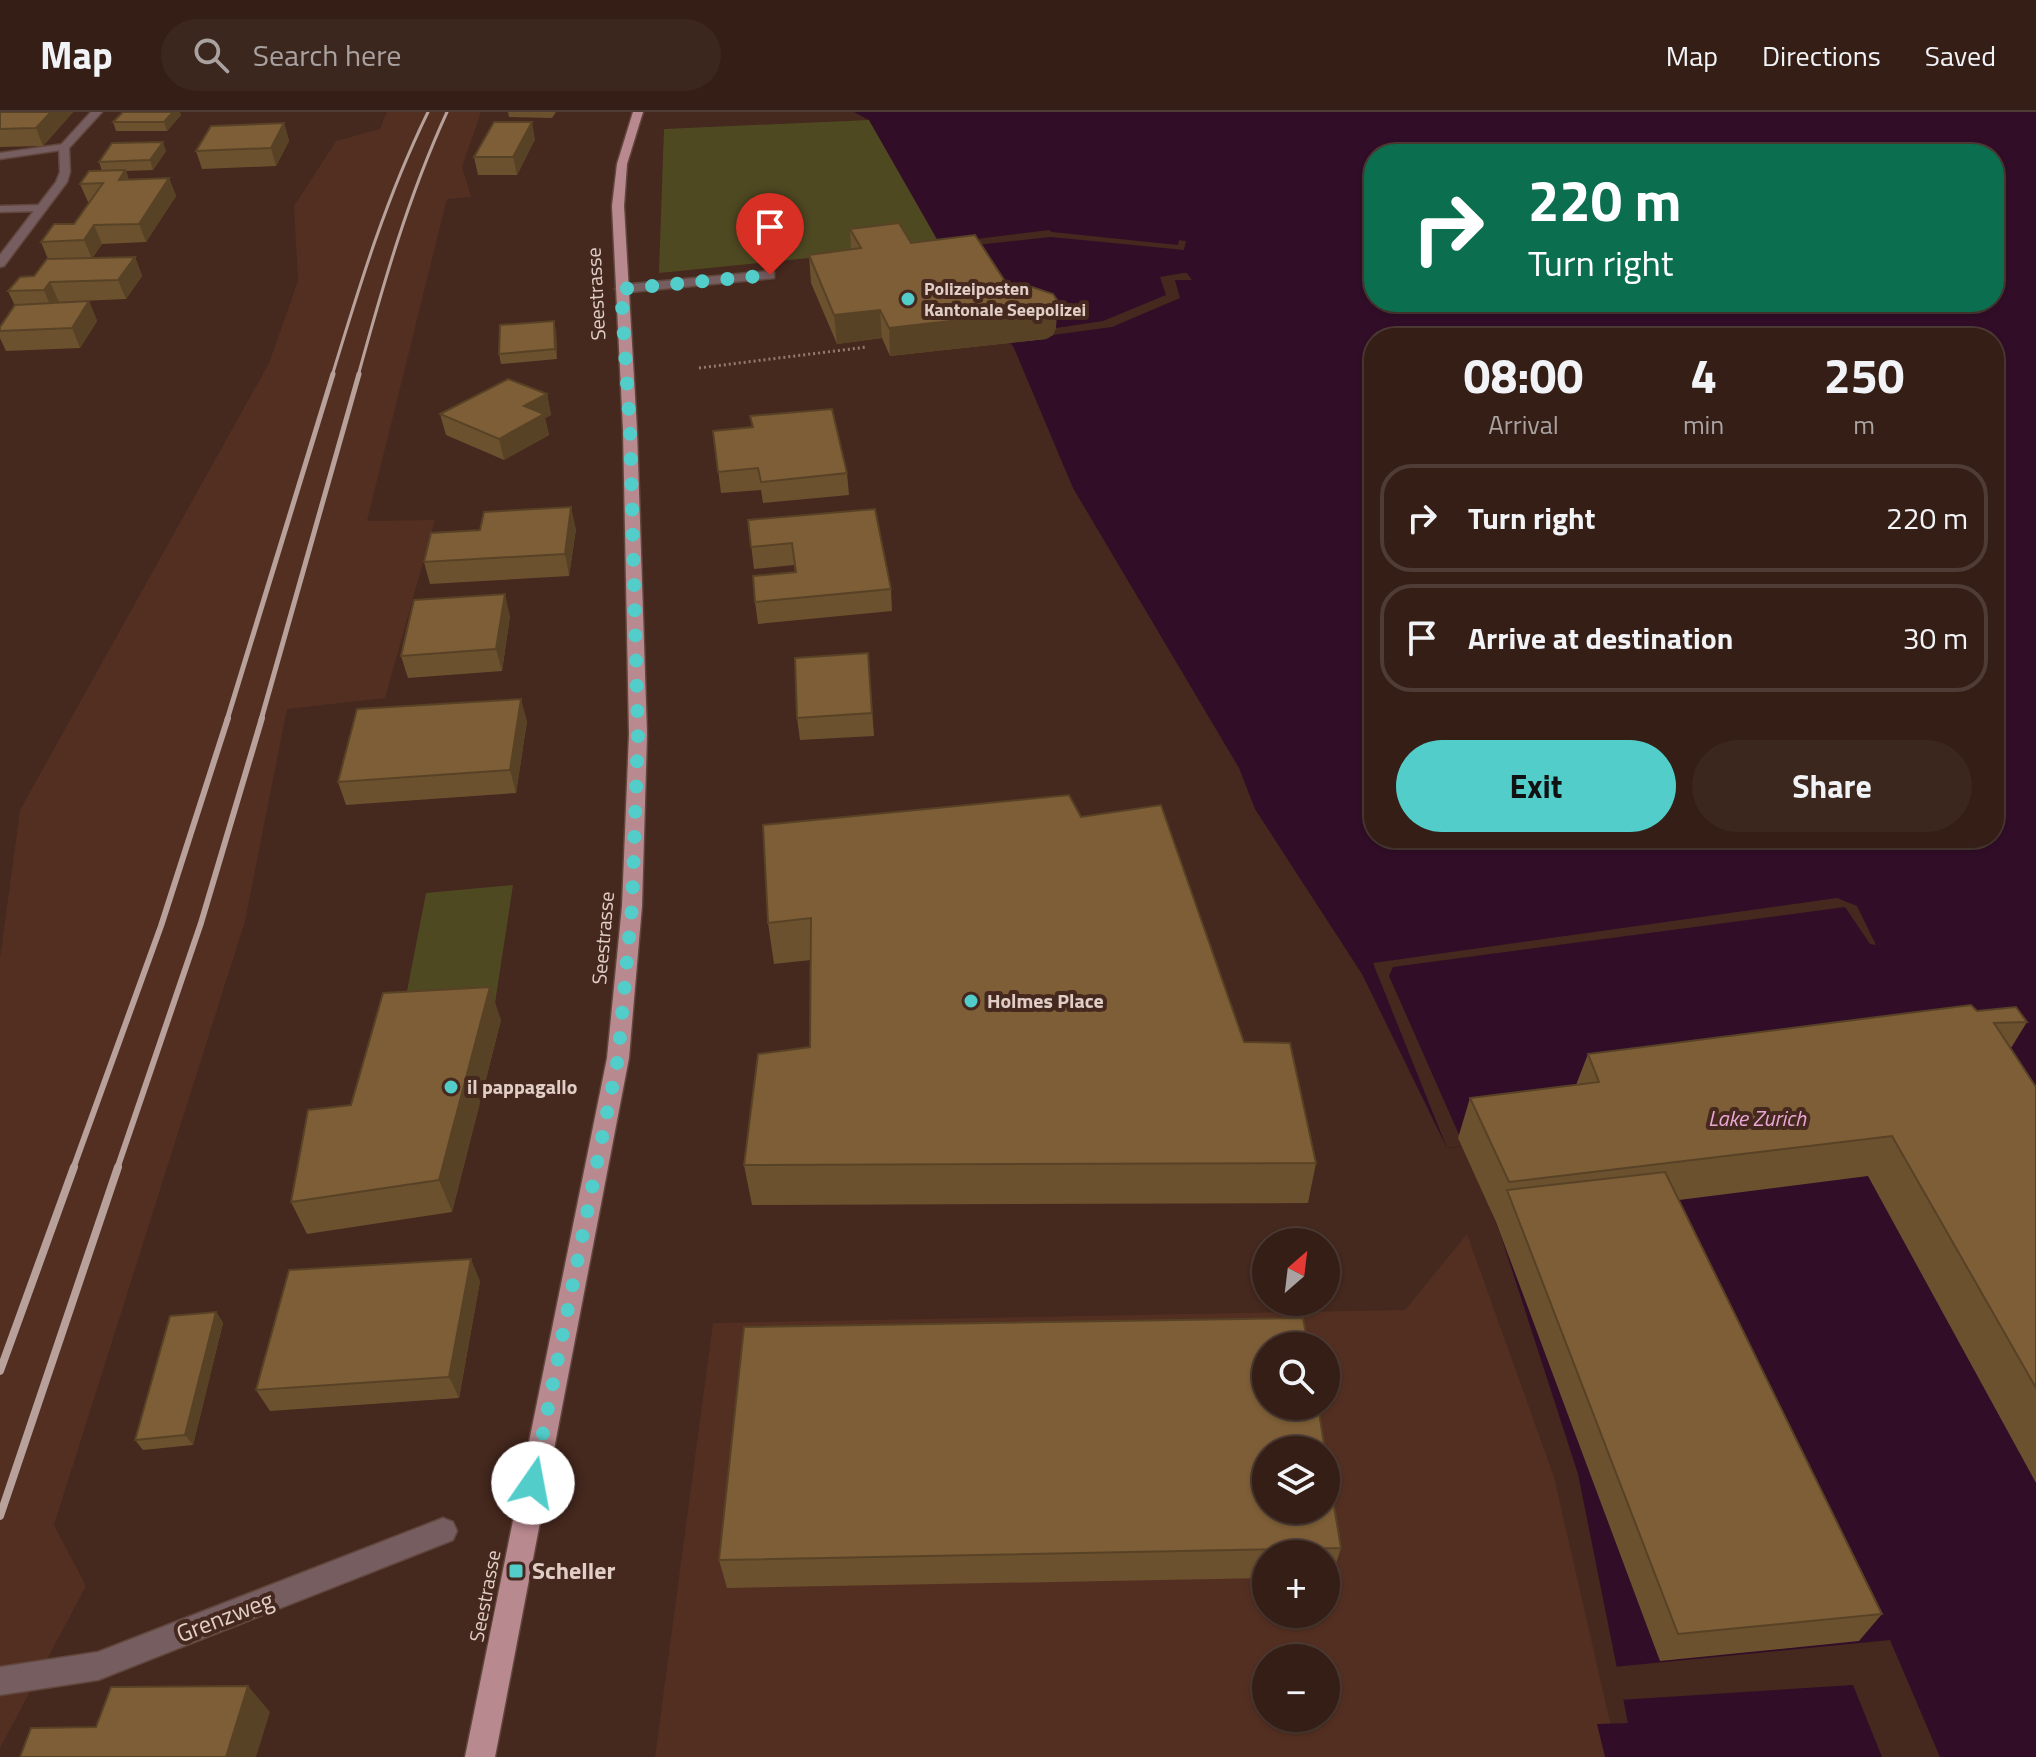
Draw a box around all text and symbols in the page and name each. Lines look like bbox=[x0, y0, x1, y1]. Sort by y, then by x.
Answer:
search box bbox=[161, 19, 721, 91]
text: Map bbox=[40, 26, 113, 84]
text: Search here bbox=[253, 32, 402, 78]
icon: search bbox=[189, 33, 233, 77]
text: Map bbox=[1666, 34, 1718, 77]
text: Directions bbox=[1762, 34, 1881, 77]
text: Saved bbox=[1925, 34, 1996, 77]
text: 220 m bbox=[1528, 158, 1681, 243]
icon: right bbox=[1396, 176, 1500, 280]
pin bbox=[736, 193, 804, 275]
icon: arrive bbox=[748, 205, 792, 249]
text: Turn right bbox=[1528, 235, 1673, 290]
street label: Seestrasse bbox=[578, 247, 613, 341]
place label: Polizeiposten Kantonale Seepolizei bbox=[924, 275, 1086, 323]
marker: Polizeiposten Kantonale Seepolizei bbox=[899, 290, 917, 308]
text: 08:00 bbox=[1464, 339, 1583, 412]
text: 4 bbox=[1690, 339, 1717, 412]
text: 250 bbox=[1824, 339, 1904, 412]
text: Arrival bbox=[1488, 405, 1559, 444]
text: min bbox=[1683, 405, 1724, 444]
text: m bbox=[1853, 405, 1875, 444]
text: Turn right bbox=[1468, 495, 1596, 541]
text: 220 m bbox=[1886, 495, 1968, 541]
icon: right bbox=[1400, 496, 1444, 540]
text: Arrive at destination bbox=[1468, 615, 1733, 661]
text: 30 m bbox=[1903, 615, 1968, 661]
icon: arrive bbox=[1400, 616, 1444, 660]
button: Exit bbox=[1396, 740, 1676, 832]
button: Share bbox=[1692, 740, 1972, 832]
street label: Seestrasse bbox=[583, 890, 622, 986]
place label: Holmes Place bbox=[987, 985, 1104, 1016]
marker: Holmes Place bbox=[962, 992, 980, 1010]
place label: il pappagallo bbox=[467, 1071, 577, 1102]
marker: il pappagallo bbox=[442, 1078, 460, 1096]
water label: Lake Zurich bbox=[1708, 1101, 1807, 1135]
north arrow bbox=[1252, 1228, 1340, 1316]
map controls bbox=[1252, 1228, 1340, 1732]
button: search bbox=[1252, 1332, 1340, 1420]
button: layers bbox=[1252, 1436, 1340, 1524]
position arrow bbox=[491, 1441, 575, 1525]
button: + bbox=[1252, 1540, 1340, 1628]
street label: Seestrasse bbox=[460, 1547, 509, 1645]
place label: Scheller bbox=[532, 1552, 615, 1588]
marker: Scheller bbox=[507, 1562, 525, 1580]
street label: Grenzweg bbox=[171, 1581, 278, 1651]
button: − bbox=[1252, 1644, 1340, 1732]

